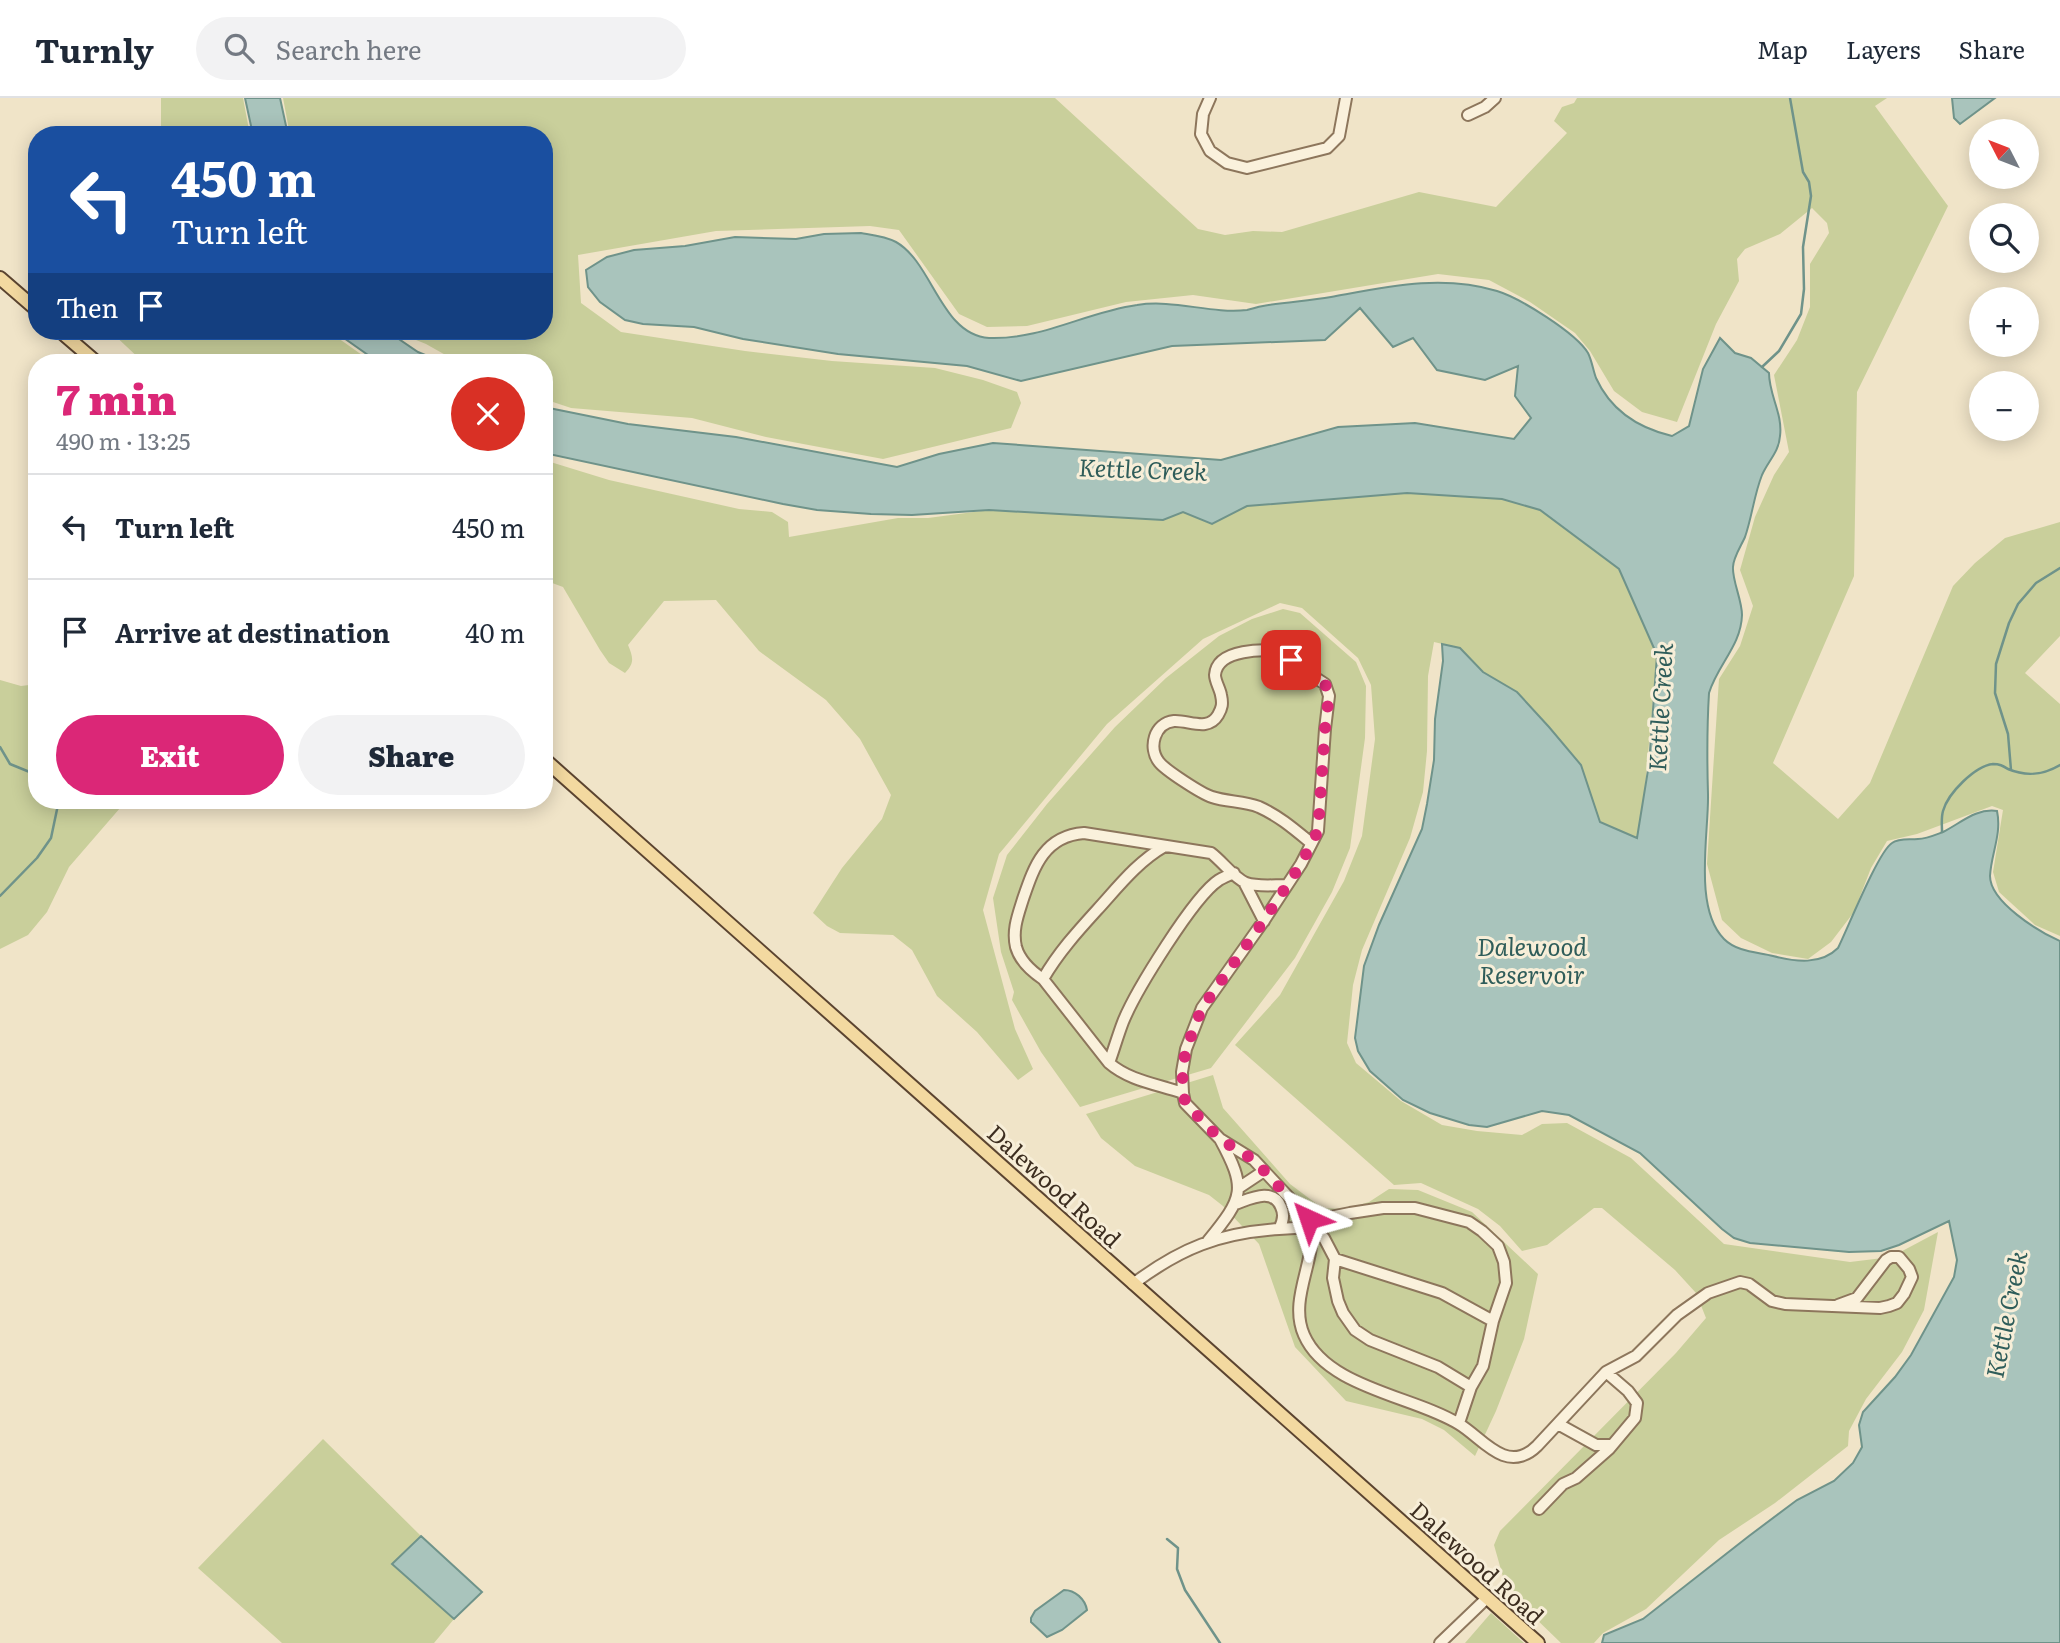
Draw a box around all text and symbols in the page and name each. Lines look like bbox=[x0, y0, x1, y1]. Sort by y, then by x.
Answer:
search box bbox=[196, 17, 686, 80]
text: Turnly bbox=[35, 24, 154, 73]
icon: search bbox=[220, 29, 258, 67]
text: Search here bbox=[276, 29, 421, 68]
text: Map bbox=[1757, 31, 1808, 66]
text: Layers bbox=[1846, 31, 1920, 66]
text: Share bbox=[1958, 31, 2025, 66]
north arrow bbox=[1969, 119, 2039, 189]
map controls bbox=[1969, 119, 2039, 441]
text: 450 m bbox=[171, 139, 316, 212]
icon: left bbox=[56, 154, 147, 245]
button: search bbox=[1969, 203, 2039, 273]
text: Turn left bbox=[171, 206, 308, 254]
text: Then bbox=[56, 287, 118, 326]
icon: arrive bbox=[132, 287, 170, 325]
button: + bbox=[1969, 287, 2039, 357]
text: 7 min bbox=[56, 366, 177, 428]
button: − bbox=[1969, 371, 2039, 441]
button: close bbox=[451, 377, 525, 451]
text: 490 m · 13:25 bbox=[56, 423, 190, 457]
water label: Kettle Creek bbox=[1078, 448, 1209, 488]
text: Turn left bbox=[115, 507, 234, 546]
text: 450 m bbox=[452, 507, 525, 546]
icon: left bbox=[56, 508, 94, 546]
text: Arrive at destination bbox=[115, 612, 390, 651]
text: 40 m bbox=[465, 612, 525, 651]
icon: arrive bbox=[56, 613, 94, 651]
pin bbox=[1261, 630, 1321, 690]
icon: arrive bbox=[1272, 641, 1310, 679]
water label: Kettle Creek bbox=[1638, 641, 1680, 772]
button: Exit bbox=[56, 715, 284, 795]
button: Share bbox=[298, 715, 525, 795]
water label: Dalewood Reservoir bbox=[1477, 928, 1587, 991]
street label: Dalewood Road bbox=[980, 1115, 1130, 1255]
position arrow bbox=[1272, 1182, 1346, 1256]
water label: Kettle Creek bbox=[1976, 1247, 2035, 1380]
street label: Dalewood Road bbox=[1403, 1492, 1553, 1632]

